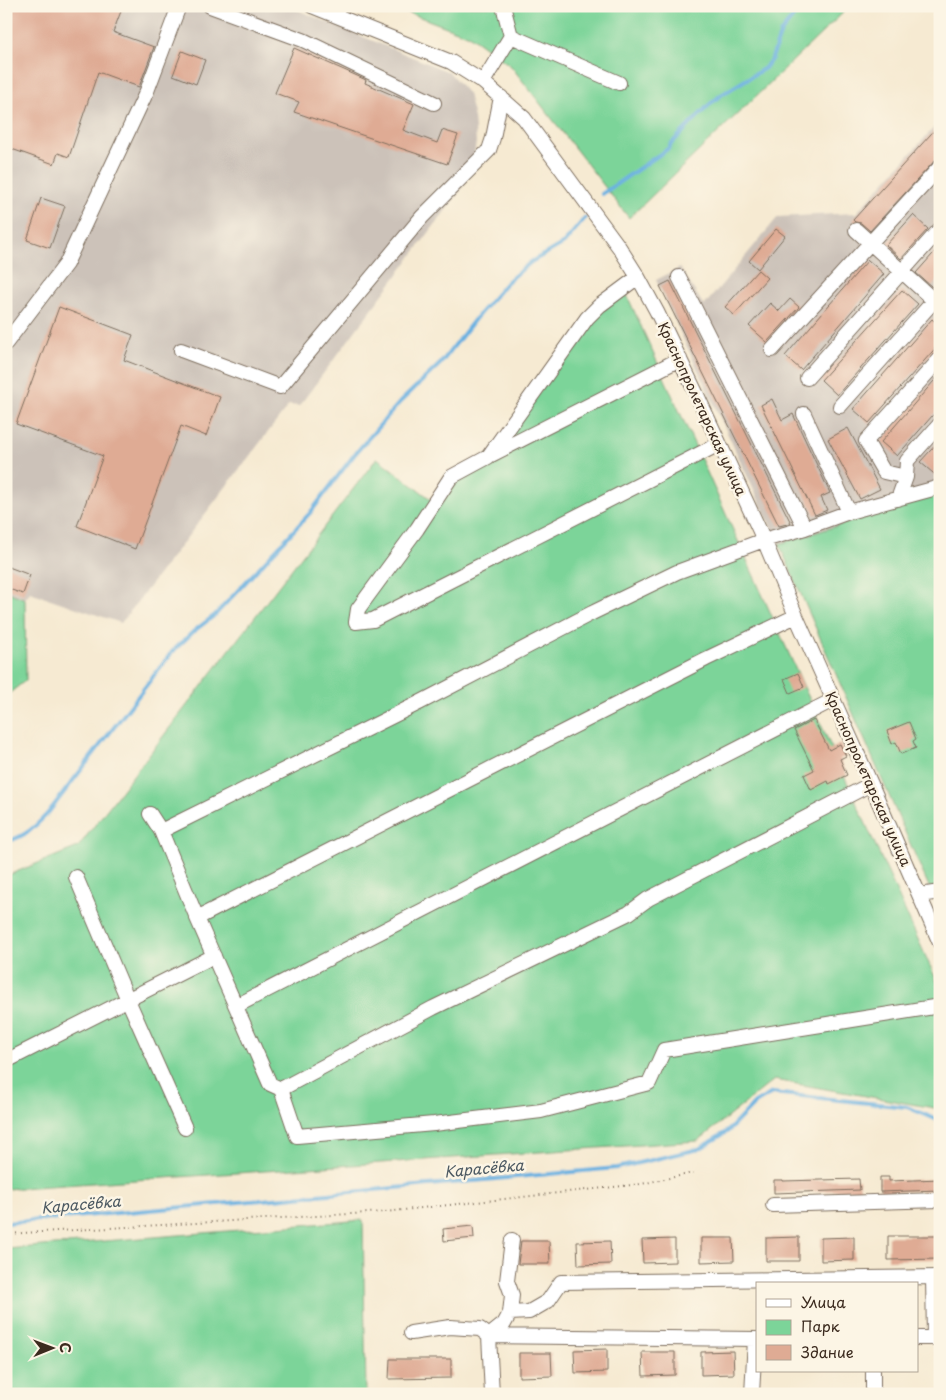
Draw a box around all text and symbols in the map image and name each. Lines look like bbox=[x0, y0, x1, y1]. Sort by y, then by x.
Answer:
street label: Краснопролетарская улица bbox=[653, 318, 752, 499]
street label: Краснопролетарская улица bbox=[820, 688, 917, 870]
water label: Карасёвка bbox=[443, 1153, 525, 1182]
water label: Карасёвка bbox=[40, 1189, 122, 1218]
legend bbox=[756, 1282, 918, 1372]
text: Улица bbox=[801, 1290, 846, 1313]
text: Парк bbox=[801, 1314, 840, 1337]
north arrow bbox=[28, 1322, 78, 1372]
text: Здание bbox=[801, 1340, 854, 1363]
text: С bbox=[55, 1342, 76, 1353]

